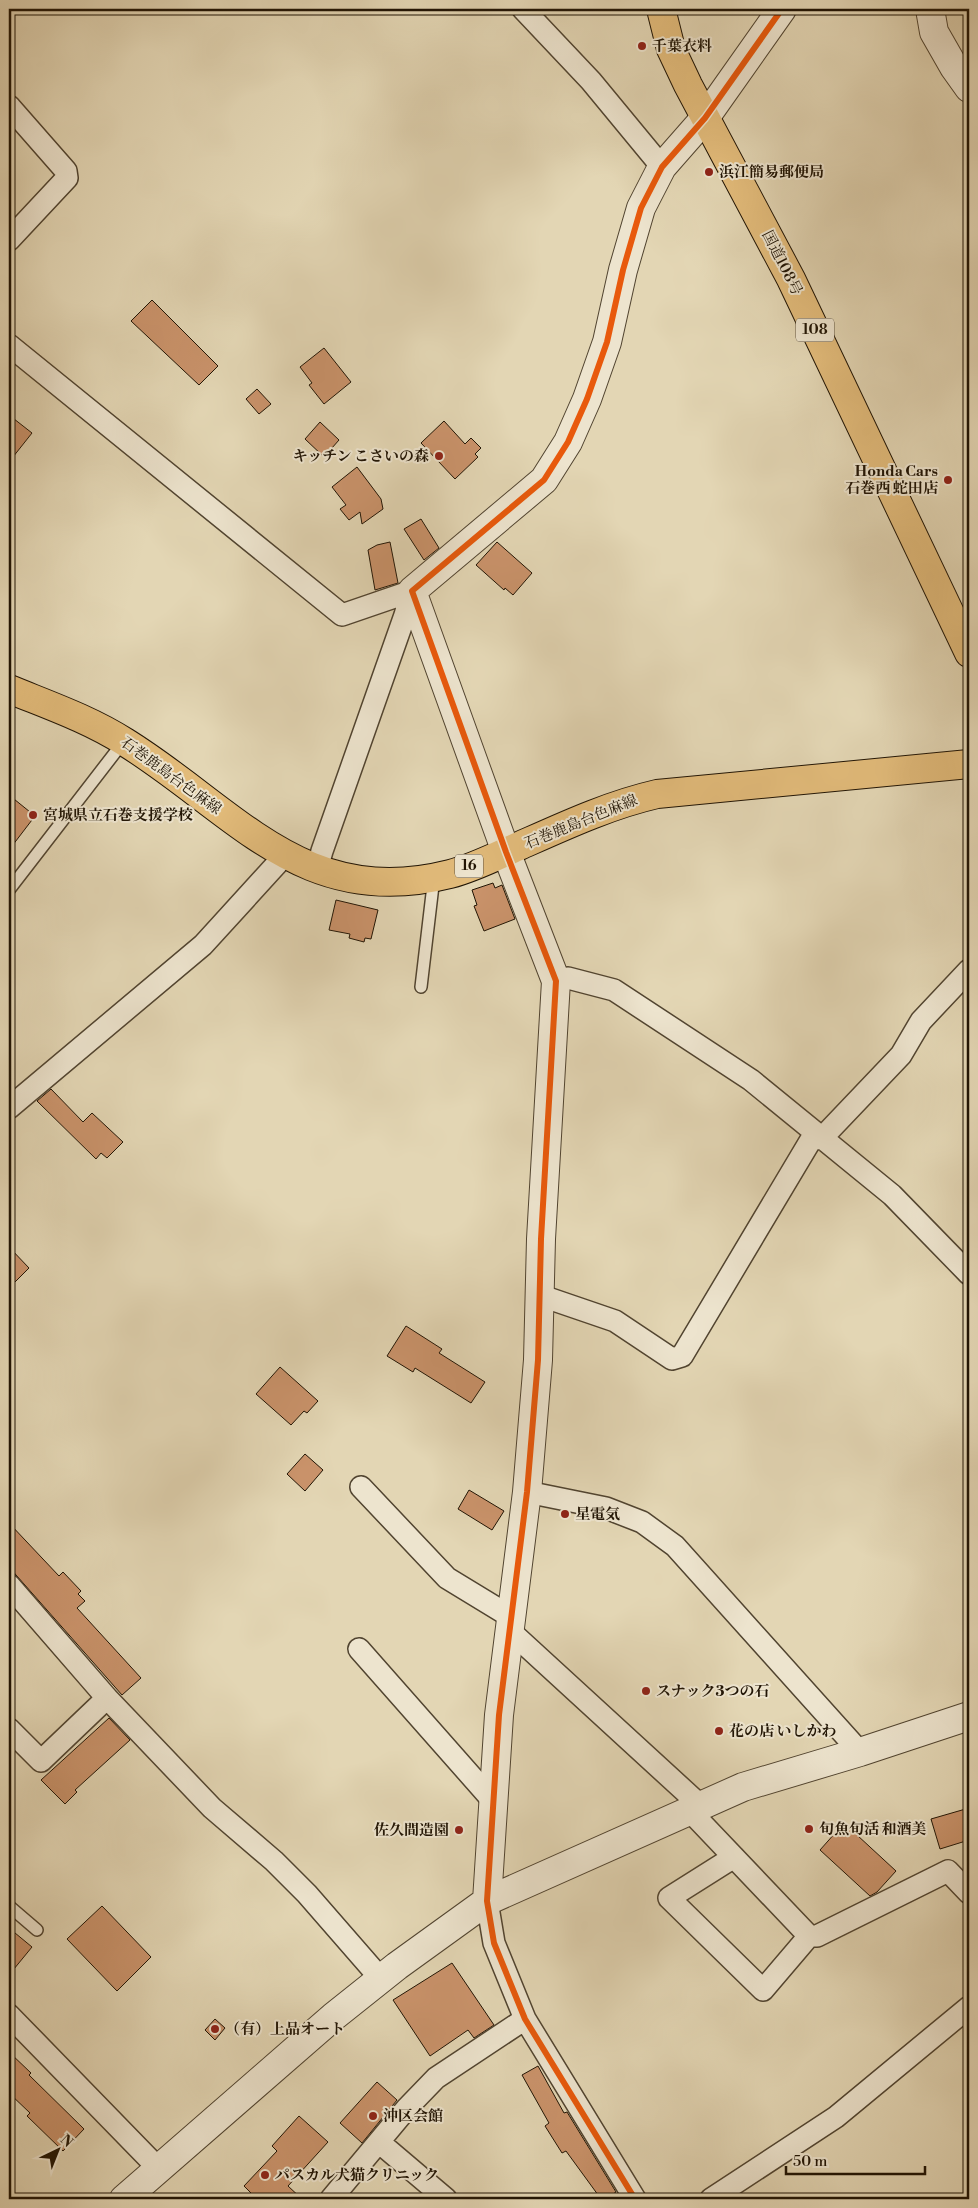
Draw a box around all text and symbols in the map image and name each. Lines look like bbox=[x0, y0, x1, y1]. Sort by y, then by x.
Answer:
place label: 千葉衣料 bbox=[652, 37, 712, 56]
marker: 千葉衣料 bbox=[636, 40, 648, 52]
place label: 浜江簡易郵便局 bbox=[719, 163, 824, 182]
marker: 浜江簡易郵便局 bbox=[703, 166, 715, 178]
street label: 国道108号 bbox=[758, 227, 806, 299]
road number: 108 bbox=[796, 318, 834, 342]
place label: キッチン こさいの森 bbox=[293, 447, 429, 466]
marker: キッチン こさいの森 bbox=[433, 450, 445, 462]
place label: Honda Cars 石巻西 蛇田店 bbox=[846, 462, 938, 498]
marker: Honda Cars 石巻西 蛇田店 bbox=[942, 474, 954, 486]
street label: 石巻鹿島台色麻線 bbox=[117, 733, 225, 819]
street label: 石巻鹿島台色麻線 bbox=[522, 791, 640, 853]
place label: 宮城県立石巻支援学校 bbox=[43, 806, 193, 825]
marker: 宮城県立石巻支援学校 bbox=[27, 809, 39, 821]
road number: 16 bbox=[455, 854, 483, 878]
place label: 星電気 bbox=[575, 1505, 620, 1524]
marker: 星電気 bbox=[559, 1508, 571, 1520]
place label: スナック3つの石 bbox=[656, 1682, 769, 1701]
marker: スナック3つの石 bbox=[640, 1685, 652, 1697]
place label: 花の店 いしかわ bbox=[729, 1722, 836, 1741]
marker: 花の店 いしかわ bbox=[713, 1725, 725, 1737]
place label: 旬魚旬活 和酒美 bbox=[819, 1820, 926, 1839]
place label: 佐久間造園 bbox=[374, 1821, 449, 1840]
marker: 旬魚旬活 和酒美 bbox=[803, 1823, 815, 1835]
marker: 佐久間造園 bbox=[453, 1824, 465, 1836]
place label: （有）上品オート bbox=[225, 2020, 345, 2039]
marker: （有）上品オート bbox=[209, 2023, 221, 2035]
place label: 沖区会館 bbox=[383, 2107, 443, 2126]
marker: 沖区会館 bbox=[367, 2110, 379, 2122]
north arrow bbox=[32, 2126, 82, 2176]
text: N bbox=[56, 2131, 76, 2152]
scale bar bbox=[786, 2143, 924, 2175]
text: 50 m bbox=[793, 2152, 827, 2171]
place label: パスカル犬猫クリニック bbox=[275, 2166, 439, 2185]
marker: パスカル犬猫クリニック bbox=[259, 2169, 271, 2181]

